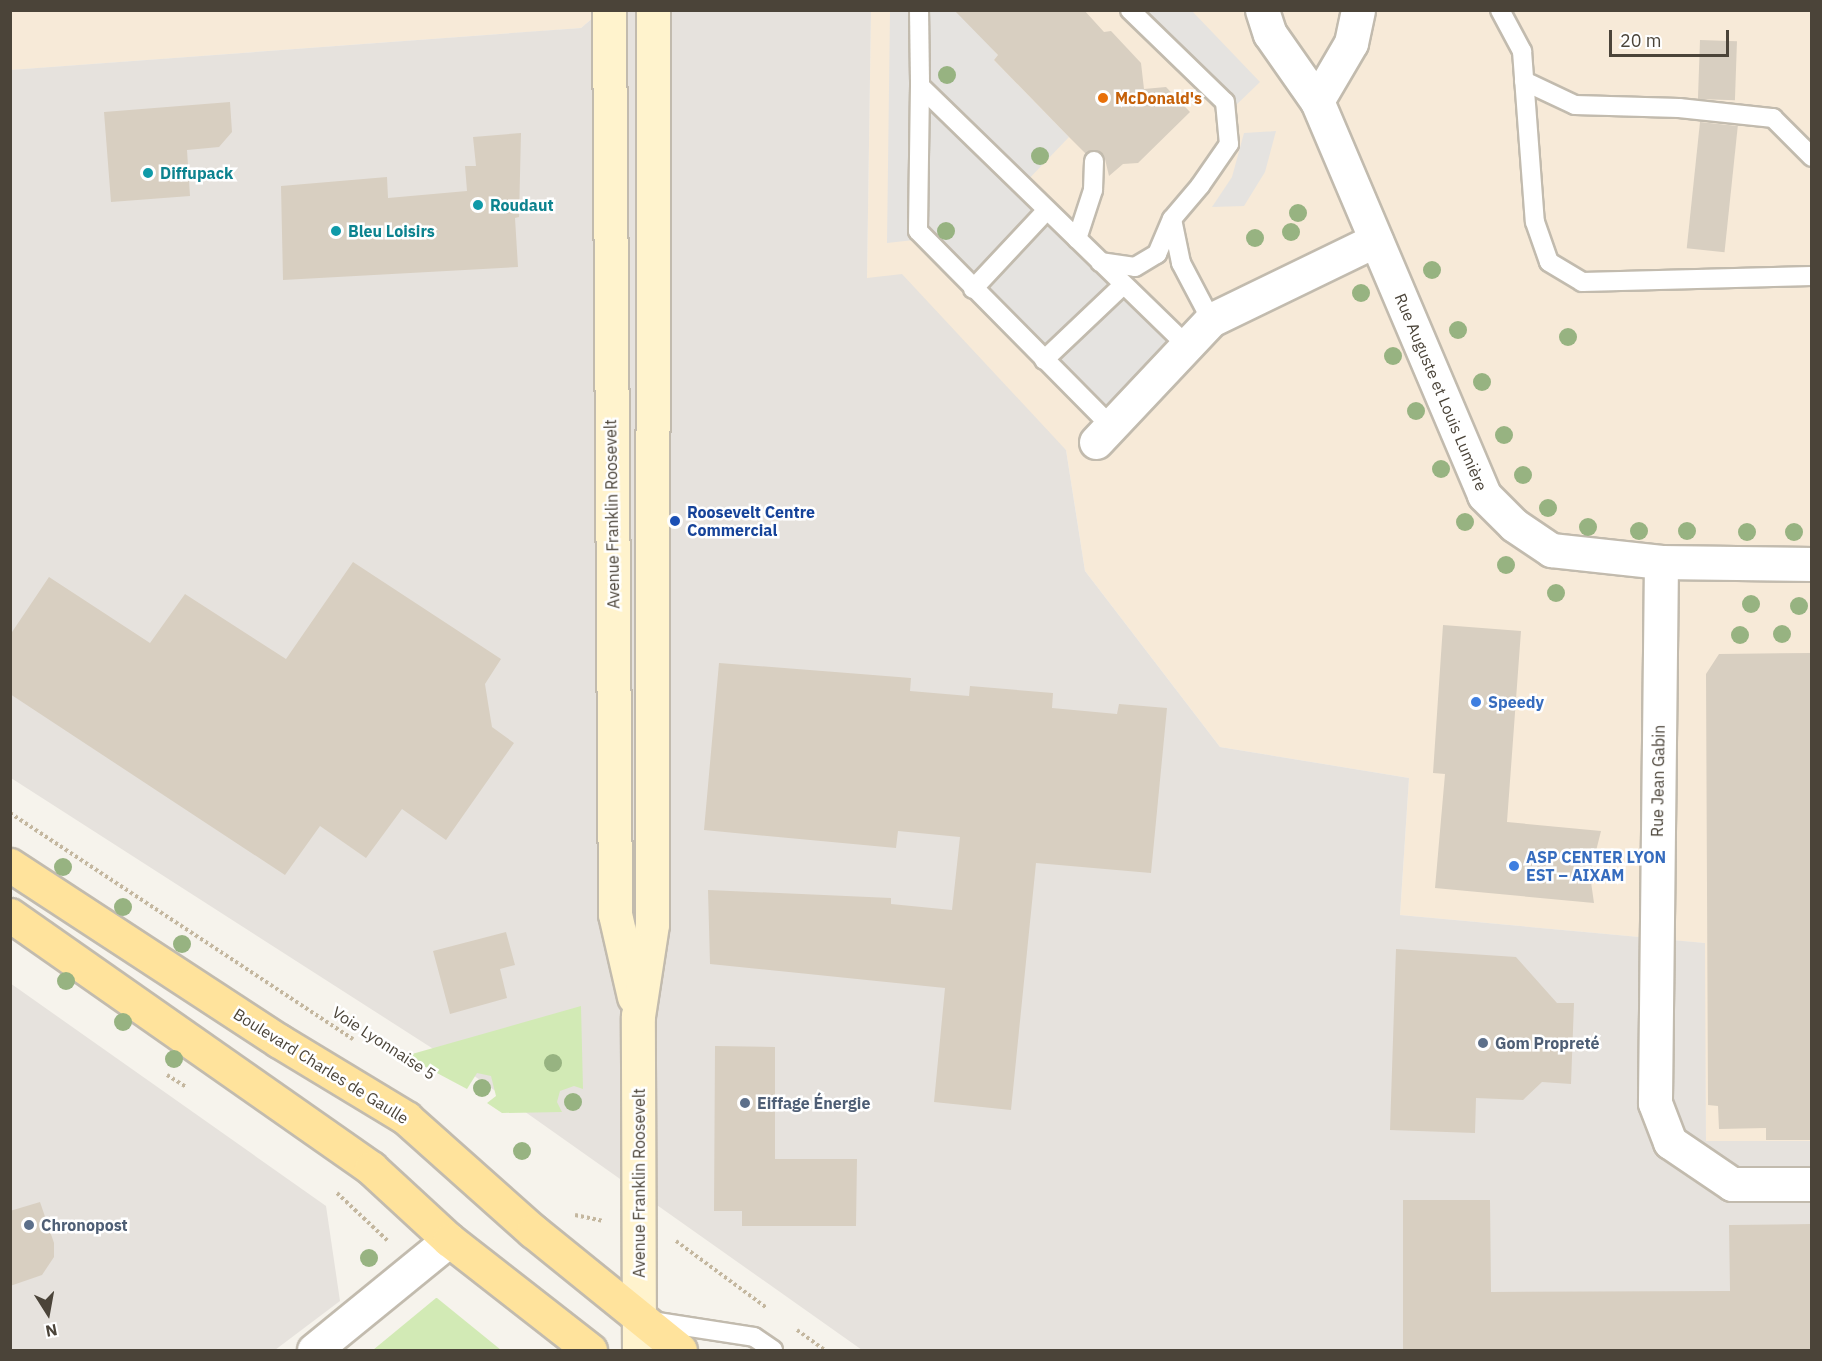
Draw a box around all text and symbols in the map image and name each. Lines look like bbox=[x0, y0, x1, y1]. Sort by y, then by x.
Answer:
scale bar bbox=[1612, 18, 1732, 56]
text: 20 m bbox=[1620, 29, 1662, 52]
place label: McDonald's bbox=[1115, 88, 1202, 108]
marker: McDonald's bbox=[1096, 91, 1110, 105]
place label: Diffupack bbox=[160, 163, 233, 183]
marker: Diffupack bbox=[141, 166, 155, 180]
place label: Roudaut bbox=[490, 195, 554, 215]
marker: Roudaut bbox=[471, 198, 485, 212]
place label: Bleu Loisirs bbox=[348, 221, 435, 241]
marker: Bleu Loisirs bbox=[329, 224, 343, 238]
street label: Rue Auguste et Louis Lumière bbox=[1391, 290, 1491, 494]
street label: Avenue Franklin Roosevelt bbox=[601, 419, 623, 609]
place label: Roosevelt Centre Commercial bbox=[687, 502, 815, 540]
marker: Roosevelt Centre Commercial bbox=[668, 514, 682, 528]
place label: Speedy bbox=[1488, 692, 1544, 712]
marker: Speedy bbox=[1469, 695, 1483, 709]
street label: Rue Jean Gabin bbox=[1647, 725, 1669, 837]
place label: ASP CENTER LYON EST – AIXAM bbox=[1526, 847, 1666, 885]
marker: ASP CENTER LYON EST – AIXAM bbox=[1507, 859, 1521, 873]
street label: Voie Lyonnaise 5 bbox=[329, 1002, 439, 1084]
street label: Boulevard Charles de Gaulle bbox=[230, 1004, 412, 1128]
place label: Gom Propreté bbox=[1495, 1033, 1600, 1053]
marker: Gom Propreté bbox=[1476, 1036, 1490, 1050]
street label: Avenue Franklin Roosevelt bbox=[629, 1088, 649, 1278]
place label: Eiffage Énergie bbox=[757, 1093, 870, 1113]
marker: Eiffage Énergie bbox=[738, 1096, 752, 1110]
place label: Chronopost bbox=[41, 1215, 128, 1235]
marker: Chronopost bbox=[22, 1218, 36, 1232]
north arrow bbox=[18, 1283, 78, 1343]
text: N bbox=[44, 1320, 59, 1342]

